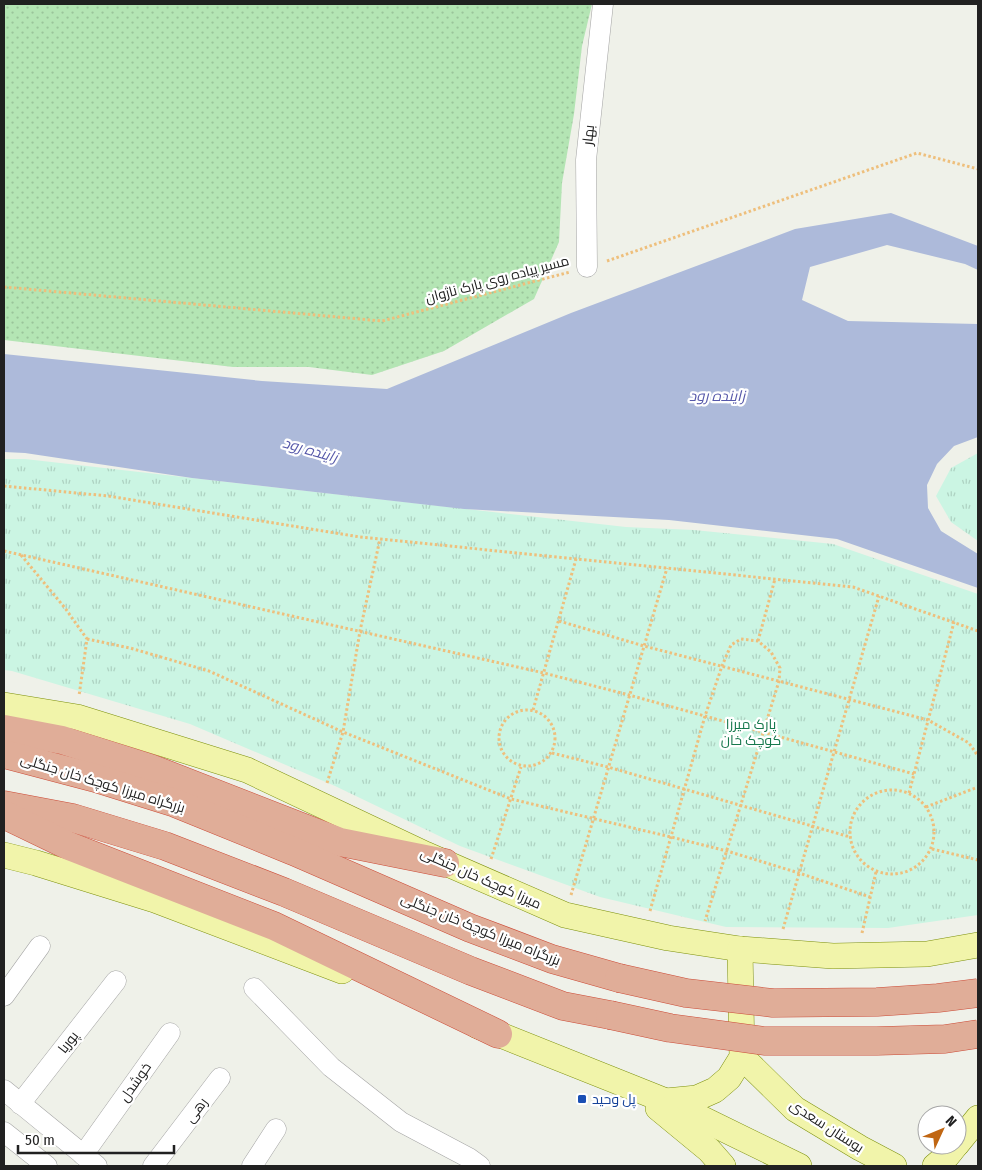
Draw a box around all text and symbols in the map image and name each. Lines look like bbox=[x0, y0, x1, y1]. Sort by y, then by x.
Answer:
street label: بهار bbox=[579, 124, 598, 147]
street label: مسیر پیاده روی پارک ناژوان bbox=[423, 252, 571, 308]
water label: زاینده رود bbox=[689, 387, 747, 405]
water label: زاینده رود bbox=[281, 434, 341, 467]
park label: پارک میرزا کوچک خان bbox=[721, 716, 781, 750]
street label: بزرگراه میرزا کوچک خان جنگلی bbox=[18, 750, 187, 818]
street label: میرزا کوچک خان جنگلی bbox=[417, 844, 544, 914]
street label: بزرگراه میرزا کوچک خان جنگلی bbox=[398, 890, 563, 970]
street label: پوریا bbox=[54, 1028, 83, 1057]
street label: خوشدل bbox=[116, 1059, 155, 1105]
place label: پل وحید bbox=[592, 1091, 636, 1109]
marker: پل وحید bbox=[576, 1093, 588, 1105]
street label: رهی bbox=[181, 1094, 211, 1126]
street label: بوستان سعدی bbox=[787, 1096, 867, 1157]
north arrow bbox=[917, 1105, 967, 1155]
text: N bbox=[942, 1112, 960, 1130]
scale bar bbox=[18, 1122, 174, 1154]
text: 50 m bbox=[25, 1131, 55, 1149]

